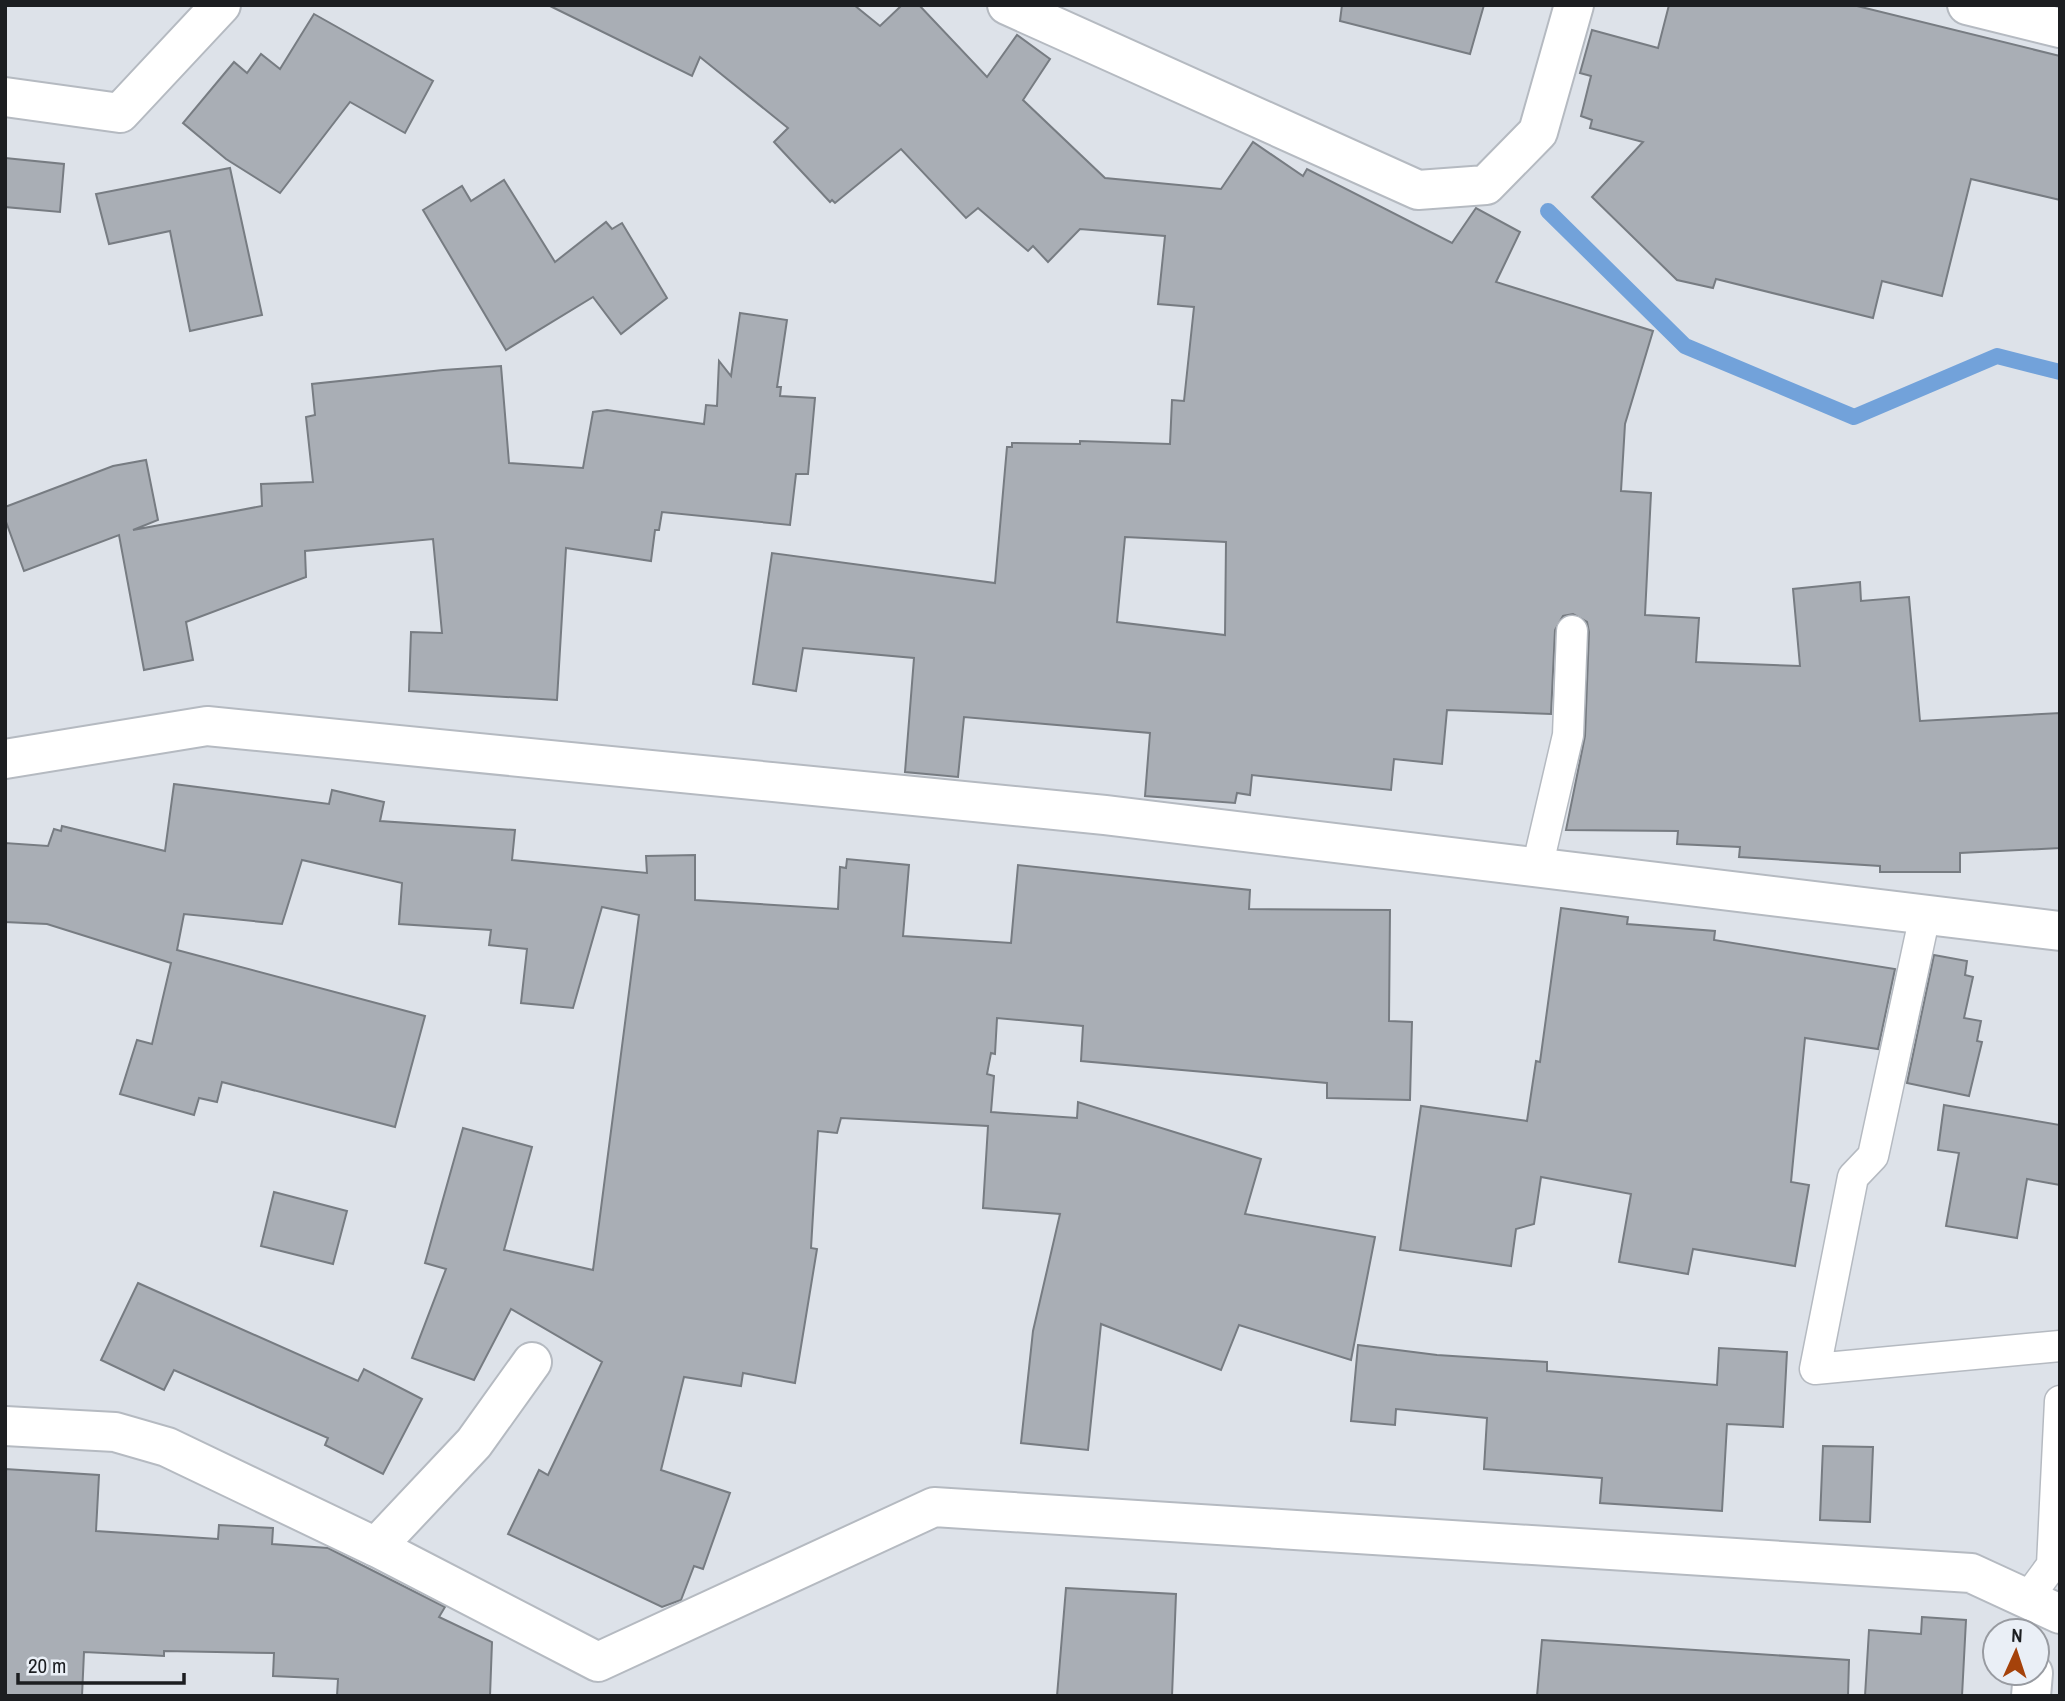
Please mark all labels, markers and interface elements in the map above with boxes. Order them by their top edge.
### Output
north arrow [1981,1617,2051,1687]
text: N [2011,1622,2023,1648]
scale bar [18,1642,184,1686]
text: 20 m [28,1651,66,1680]

